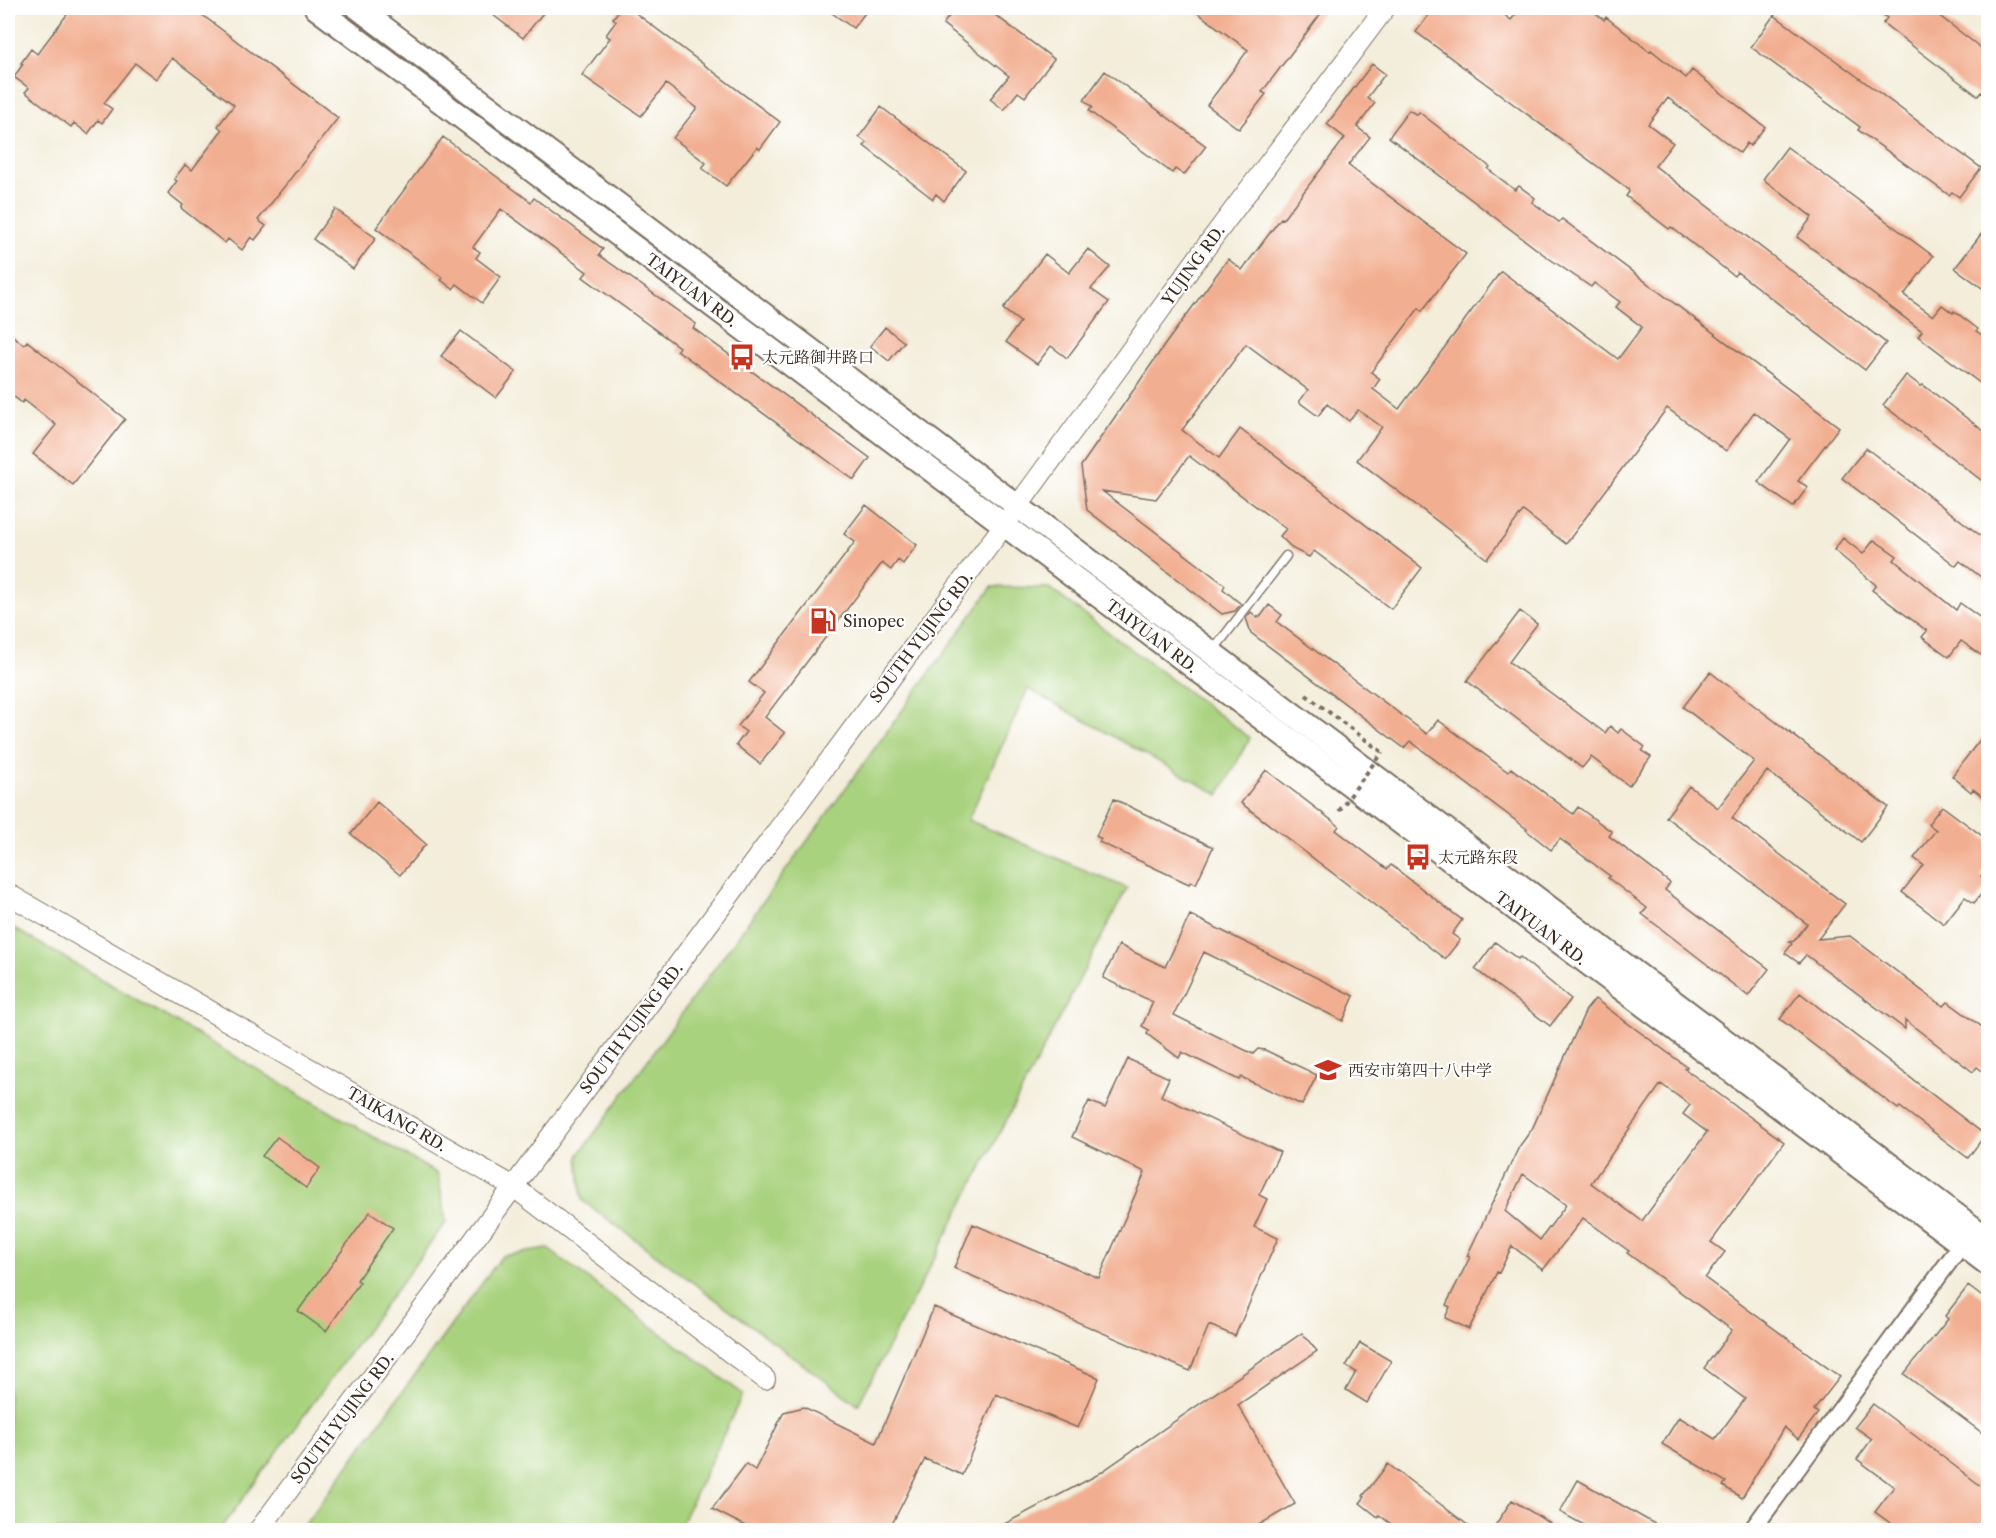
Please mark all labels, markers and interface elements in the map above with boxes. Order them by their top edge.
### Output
street label: YUJING RD. [1157,221,1229,310]
street label: TAIYUAN RD. [642,249,742,331]
bus stop icon: 太元路御井路口 [727,342,757,372]
place label: 太元路御井路口 [762,347,874,367]
street label: SOUTH YUJING RD. [865,568,977,706]
street label: TAIYUAN RD. [1102,595,1202,677]
fuel station icon: Sinopec [808,606,838,636]
place label: Sinopec [843,611,905,631]
bus stop icon: 太元路东段 [1403,842,1433,872]
place label: 太元路东段 [1438,847,1518,867]
street label: TAIYUAN RD. [1491,887,1591,969]
street label: SOUTH YUJING RD. [575,959,687,1097]
school or university icon: 西安市第四十八中学 [1313,1055,1343,1085]
place label: 西安市第四十八中学 [1348,1060,1492,1080]
street label: TAIKANG RD. [344,1082,450,1156]
street label: SOUTH YUJING RD. [286,1349,398,1487]

